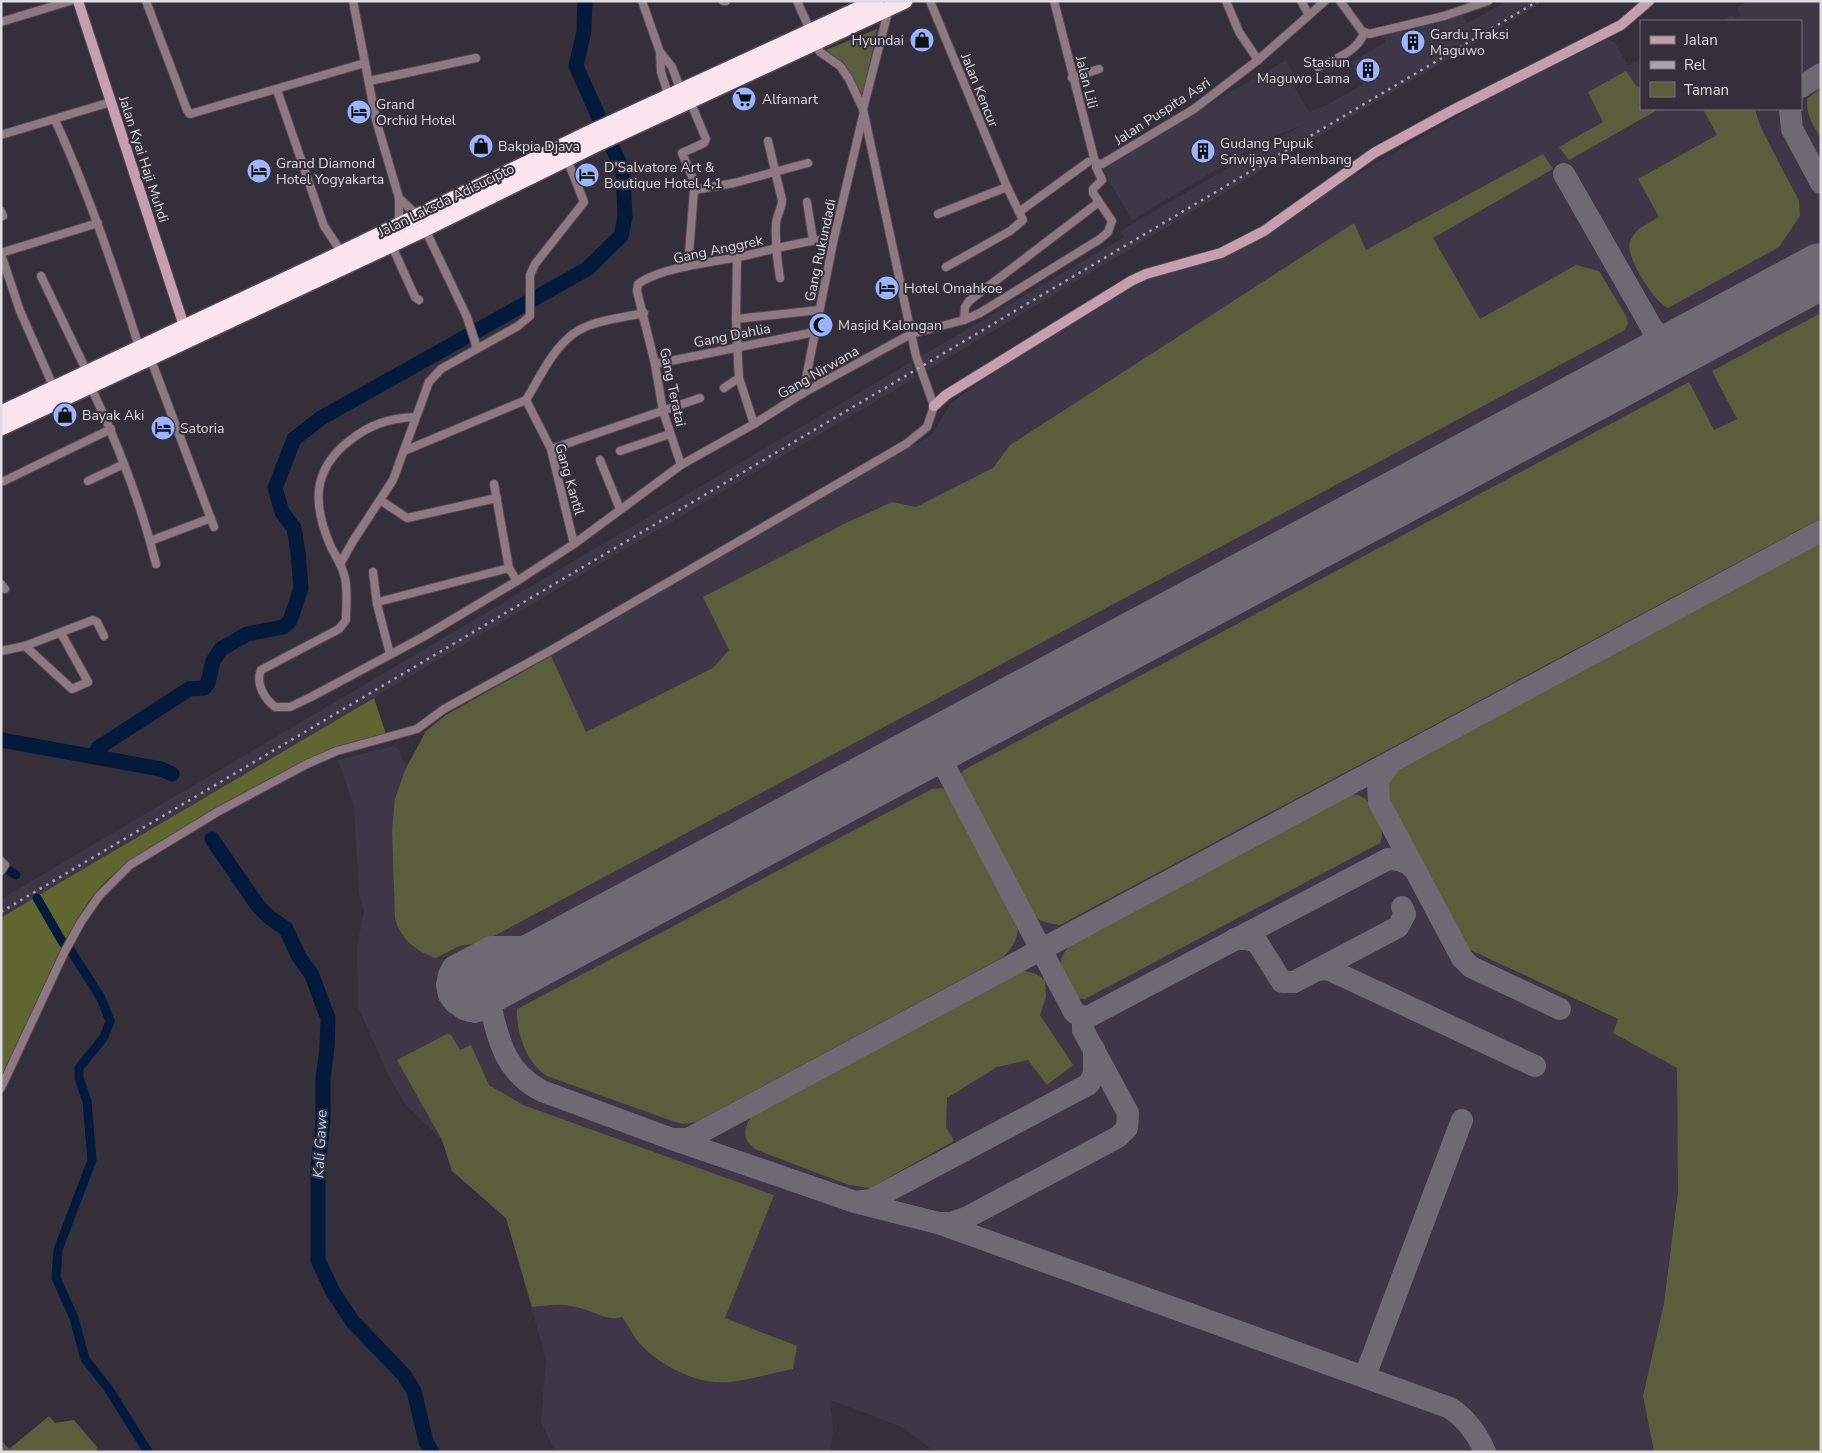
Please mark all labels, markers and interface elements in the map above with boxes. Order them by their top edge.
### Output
legend [1640,20,1802,110]
place label: Gardu Traksi Maguwo [1430,25,1509,60]
shop icon: Hyundai [909,27,935,53]
building icon: Gardu Traksi Maguwo [1400,29,1426,55]
text: Jalan [1683,30,1718,50]
place label: Hyundai [852,31,904,50]
street label: Jalan Kencur [956,49,1003,130]
street label: Jalan Lili [1071,53,1102,110]
place label: Stasiun Maguwo Lama [1257,53,1350,88]
text: Rel [1684,55,1707,75]
building icon: Stasiun Maguwo Lama [1355,57,1381,83]
street label: Jalan Puspita Asri [1110,73,1214,150]
text: Taman [1684,80,1729,100]
supermarket icon: Alfamart [731,86,757,112]
place label: Alfamart [762,90,818,109]
street label: Jalan Kyai Haji Muhdi [114,92,173,225]
place label: Grand Orchid Hotel [376,95,457,130]
hotel icon: Grand Orchid Hotel [346,99,372,125]
shop icon: Bakpia Djava [468,133,494,159]
place label: Gudang Pupuk Sriwijaya Palembang [1220,134,1352,169]
place label: Bakpia Djava [498,137,580,156]
building icon: Gudang Pupuk Sriwijaya Palembang [1190,138,1216,164]
place label: Grand Diamond Hotel Yogyakarta [276,154,384,189]
hotel icon: Grand Diamond Hotel Yogyakarta [246,158,272,184]
place label: D'Salvatore Art & Boutique Hotel 4,1 [604,158,723,193]
street label: Jalan Laksda Adisucipto [374,159,518,242]
hotel icon: D'Salvatore Art & Boutique Hotel 4,1 [574,162,600,188]
street label: Gang Rukundadi [800,197,841,303]
street label: Gang Anggrek [671,231,766,268]
hotel icon: Hotel Omahkoe [874,275,900,301]
place label: Hotel Omahkoe [904,279,1003,298]
mosque icon: Masjid Kalongan [808,312,834,338]
place label: Masjid Kalongan [838,316,942,335]
street label: Gang Dahlia [692,319,772,352]
street label: Gang Nirwana [774,342,862,403]
street label: Gang Teratai [655,346,690,428]
shop icon: Bayak Aki [52,402,78,428]
place label: Bayak Aki [82,406,144,425]
hotel icon: Satoria [150,415,176,441]
place label: Satoria [180,419,224,438]
street label: Gang Kantil [550,441,589,518]
water label: Kali Gawe [308,1109,332,1179]

